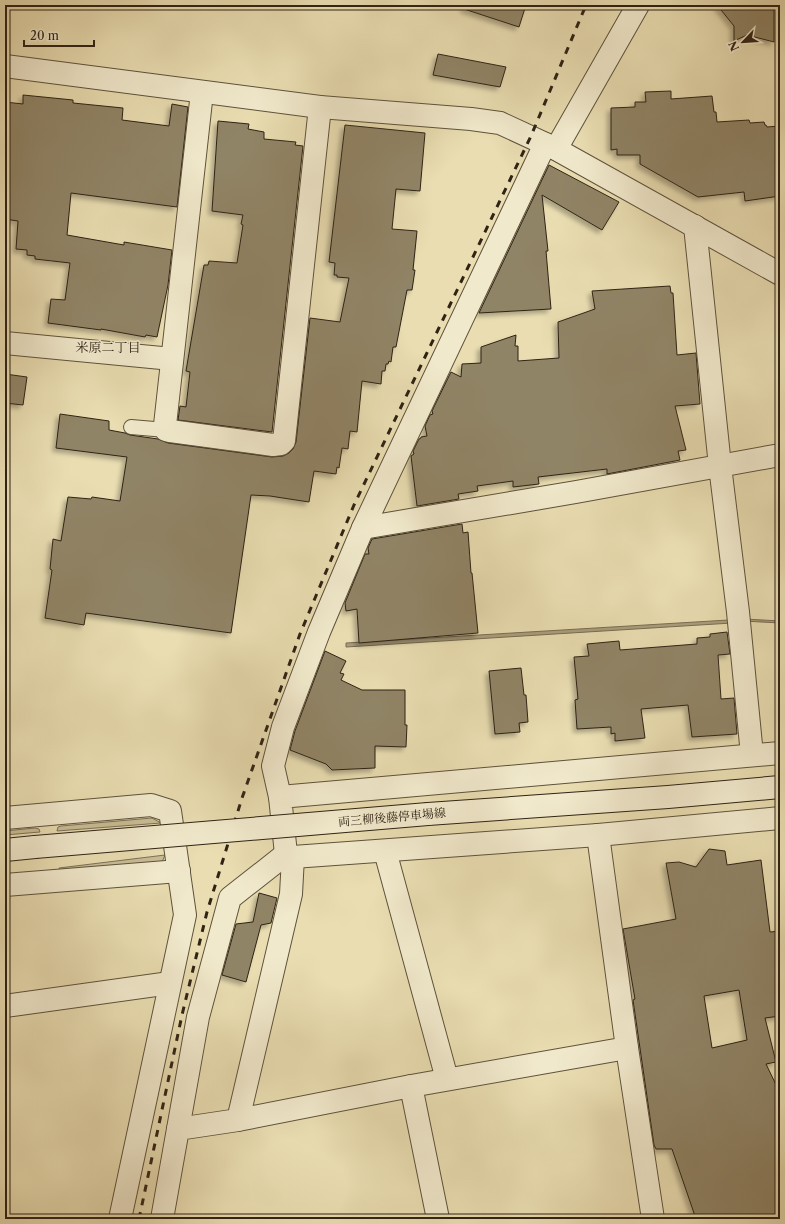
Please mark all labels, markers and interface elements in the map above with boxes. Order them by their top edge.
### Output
scale bar [24,22,94,48]
north arrow [723,22,763,62]
text: 20 m [30,28,59,43]
text: N [725,39,742,54]
district label: 米原二丁目 [75,339,141,355]
street label: 両三柳後藤停車場線 [338,805,446,829]

